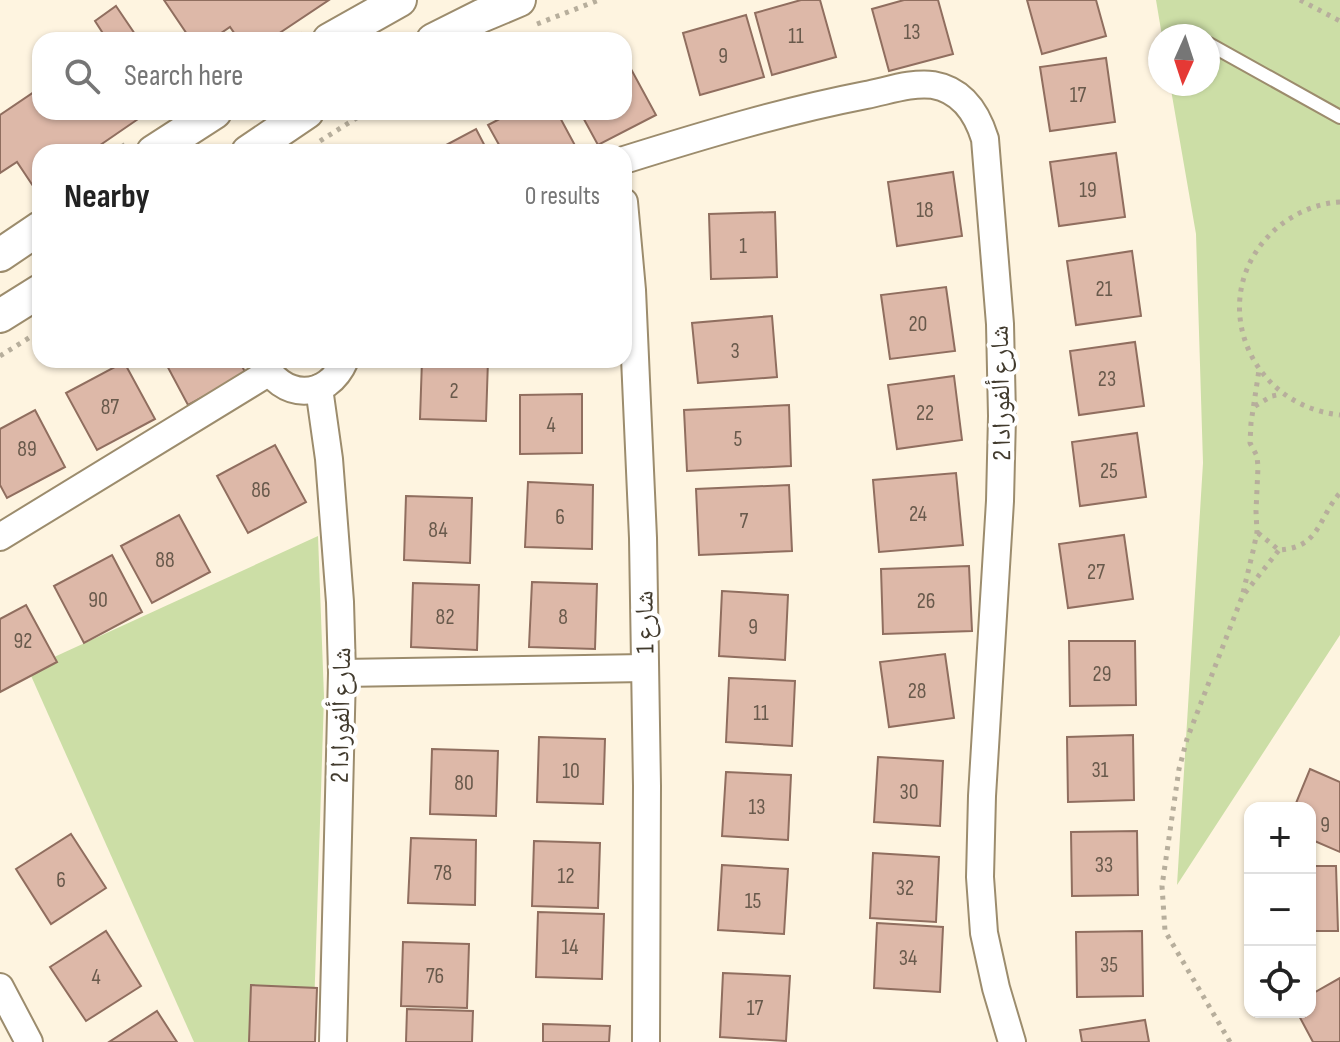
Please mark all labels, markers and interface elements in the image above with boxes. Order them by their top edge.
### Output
house number: 13 [904,19,920,46]
house number: 11 [788,23,804,50]
north arrow [1148,24,1220,96]
search box [32,32,632,120]
house number: 9 [718,43,728,70]
icon: search [60,54,104,98]
text: Search here [124,58,243,94]
house number: 17 [1070,82,1086,109]
text: Nearby [64,176,150,217]
house number: 19 [1079,177,1097,204]
text: 0 results [525,181,600,212]
house number: 18 [916,197,934,224]
house number: 1 [739,233,747,260]
house number: 21 [1096,276,1113,303]
house number: 20 [909,311,927,338]
street label: شارع ألفورادا 2 [983,325,1018,461]
house number: 3 [730,338,740,365]
house number: 23 [1098,366,1116,393]
house number: 2 [449,378,459,405]
house number: 87 [101,394,119,421]
house number: 22 [916,400,934,427]
house number: 4 [546,412,556,439]
house number: 5 [734,426,743,453]
house number: 89 [17,436,37,463]
house number: 25 [1100,458,1118,485]
house number: 86 [251,477,271,504]
house number: 24 [909,501,927,528]
house number: 6 [555,504,565,531]
house number: 7 [740,508,749,535]
house number: 84 [428,517,448,544]
house number: 88 [155,547,175,574]
house number: 27 [1087,559,1105,586]
house number: 90 [88,587,108,614]
house number: 26 [917,588,935,615]
street label: شارع 1 [629,590,662,654]
house number: 82 [435,604,455,631]
house number: 8 [558,604,568,631]
house number: 9 [748,614,758,641]
house number: 92 [14,628,32,655]
street label: شارع ألفورادا 2 [323,647,358,783]
house number: 29 [1093,661,1111,688]
house number: 28 [908,678,926,705]
house number: 11 [753,700,769,727]
house number: 31 [1092,757,1109,784]
house number: 10 [562,758,580,785]
house number: 80 [454,770,474,797]
house number: 30 [899,779,919,806]
house number: 13 [749,794,765,821]
map controls [1244,802,1316,1018]
button: + [1244,802,1316,874]
house number: 9 [1320,812,1330,839]
house number: 33 [1095,852,1113,879]
house number: 78 [434,860,452,887]
house number: 12 [557,863,575,890]
house number: 6 [56,867,66,894]
button: − [1244,874,1316,946]
house number: 32 [896,875,914,902]
house number: 15 [745,888,761,915]
house number: 14 [562,934,578,961]
house number: 34 [899,945,917,972]
button: locate [1244,946,1316,1018]
house number: 35 [1100,952,1118,979]
house number: 76 [426,963,444,990]
house number: 4 [91,964,101,991]
house number: 17 [747,995,763,1022]

